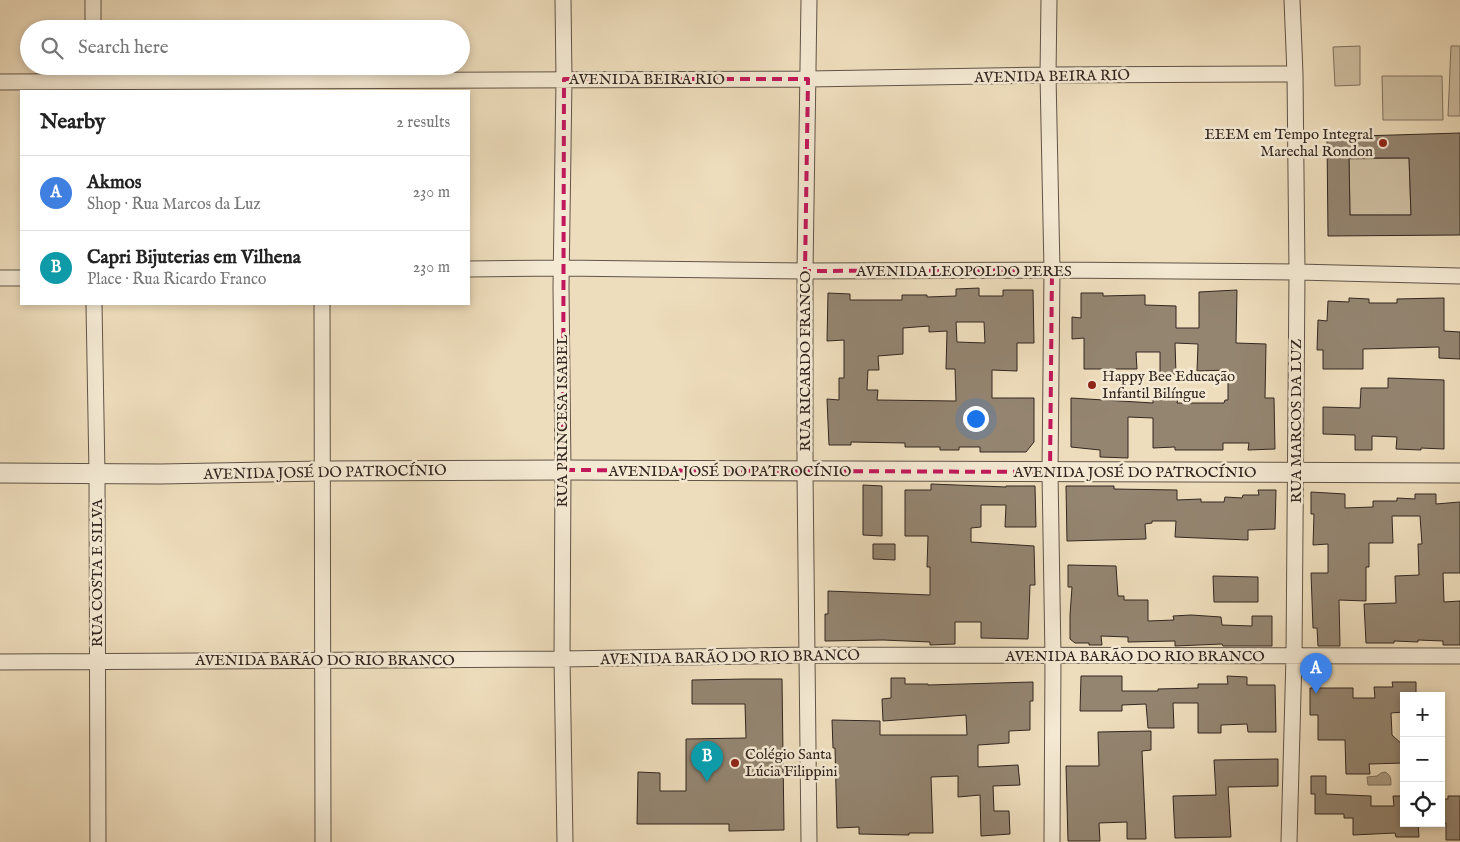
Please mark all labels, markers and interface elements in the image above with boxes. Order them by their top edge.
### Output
search box [20,20,470,75]
icon: search [38,34,66,62]
text: Search here [78,36,169,60]
street label: AVENIDA BEIRA RIO [973,66,1130,87]
street label: AVENIDA BEIRA RIO [568,70,725,89]
text: Nearby [40,109,105,136]
text: 2 results [396,113,450,133]
place label: EEEM em Tempo Integral Marechal Rondon [1204,125,1374,161]
marker: EEEM em Tempo Integral Marechal Rondon [1377,137,1389,149]
text: Akmos [87,171,142,195]
text: A [51,183,61,203]
text: 230 m [413,183,450,203]
text: Shop · Rua Marcos da Luz [87,195,261,215]
text: Capri Bijuterias em Vilhena [87,246,301,270]
text: B [51,258,61,278]
text: 230 m [413,258,450,278]
street label: AVENIDA LEOPOLDO PERES [855,262,1072,281]
text: Place · Rua Ricardo Franco [87,270,266,290]
street label: RUA RICARDO FRANCO [796,271,815,451]
street label: RUA PRINCESA ISABEL [553,334,572,508]
street label: RUA MARCOS DA LUZ [1287,338,1306,503]
place label: Happy Bee Educação Infantil Bilíngue [1102,367,1235,403]
marker: Happy Bee Educação Infantil Bilíngue [1086,379,1098,391]
your location [963,406,989,432]
street label: AVENIDA JOSÉ DO PATROCÍNIO [202,461,447,484]
street label: AVENIDA JOSÉ DO PATROCÍNIO [607,462,852,481]
street label: AVENIDA JOSÉ DO PATROCÍNIO [1012,463,1257,482]
street label: RUA COSTA E SILVA [88,498,107,647]
street label: AVENIDA BARÃO DO RIO BRANCO [599,646,860,669]
street label: AVENIDA BARÃO DO RIO BRANCO [1004,647,1265,666]
street label: AVENIDA BARÃO DO RIO BRANCO [194,651,455,670]
pin: A [1300,653,1332,694]
map controls [1400,692,1445,827]
button: + [1400,692,1445,737]
button: − [1400,737,1445,782]
pin: B [691,741,723,782]
place label: Colégio Santa Lúcia Filippini [745,745,837,781]
marker: Colégio Santa Lúcia Filippini [729,757,741,769]
button: locate [1400,782,1445,827]

